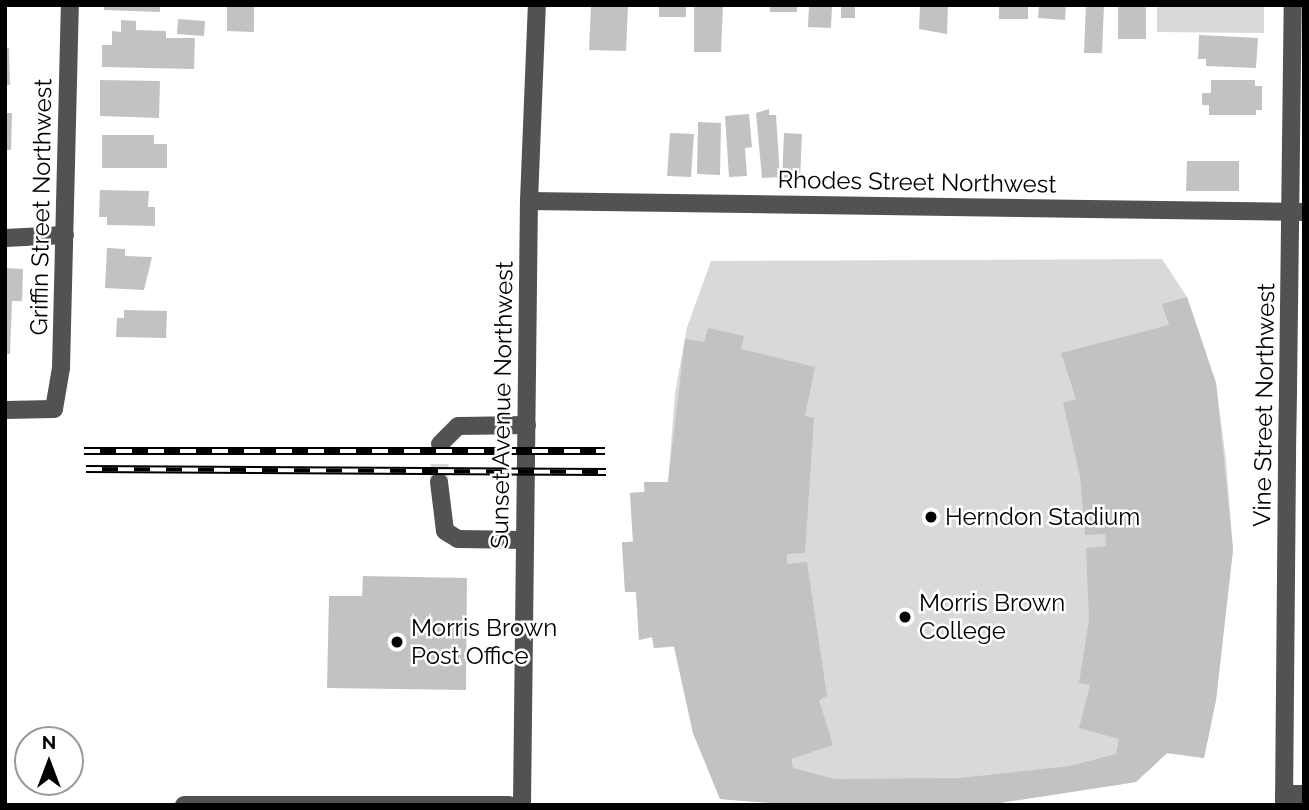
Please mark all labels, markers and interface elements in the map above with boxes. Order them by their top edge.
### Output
street label: Griffin Street Northwest [24,78,58,336]
street label: Rhodes Street Northwest [777,165,1057,199]
street label: Sunset Avenue Northwest [485,261,519,549]
street label: Vine Street Northwest [1247,283,1281,527]
place label: Herndon Stadium [945,503,1140,531]
marker: Herndon Stadium [923,509,939,525]
place label: Morris Brown College [919,589,1065,645]
marker: Morris Brown College [897,609,913,625]
place label: Morris Brown Post Office [411,614,557,670]
marker: Morris Brown Post Office [389,634,405,650]
north arrow [14,726,84,796]
text: N [42,731,56,753]

